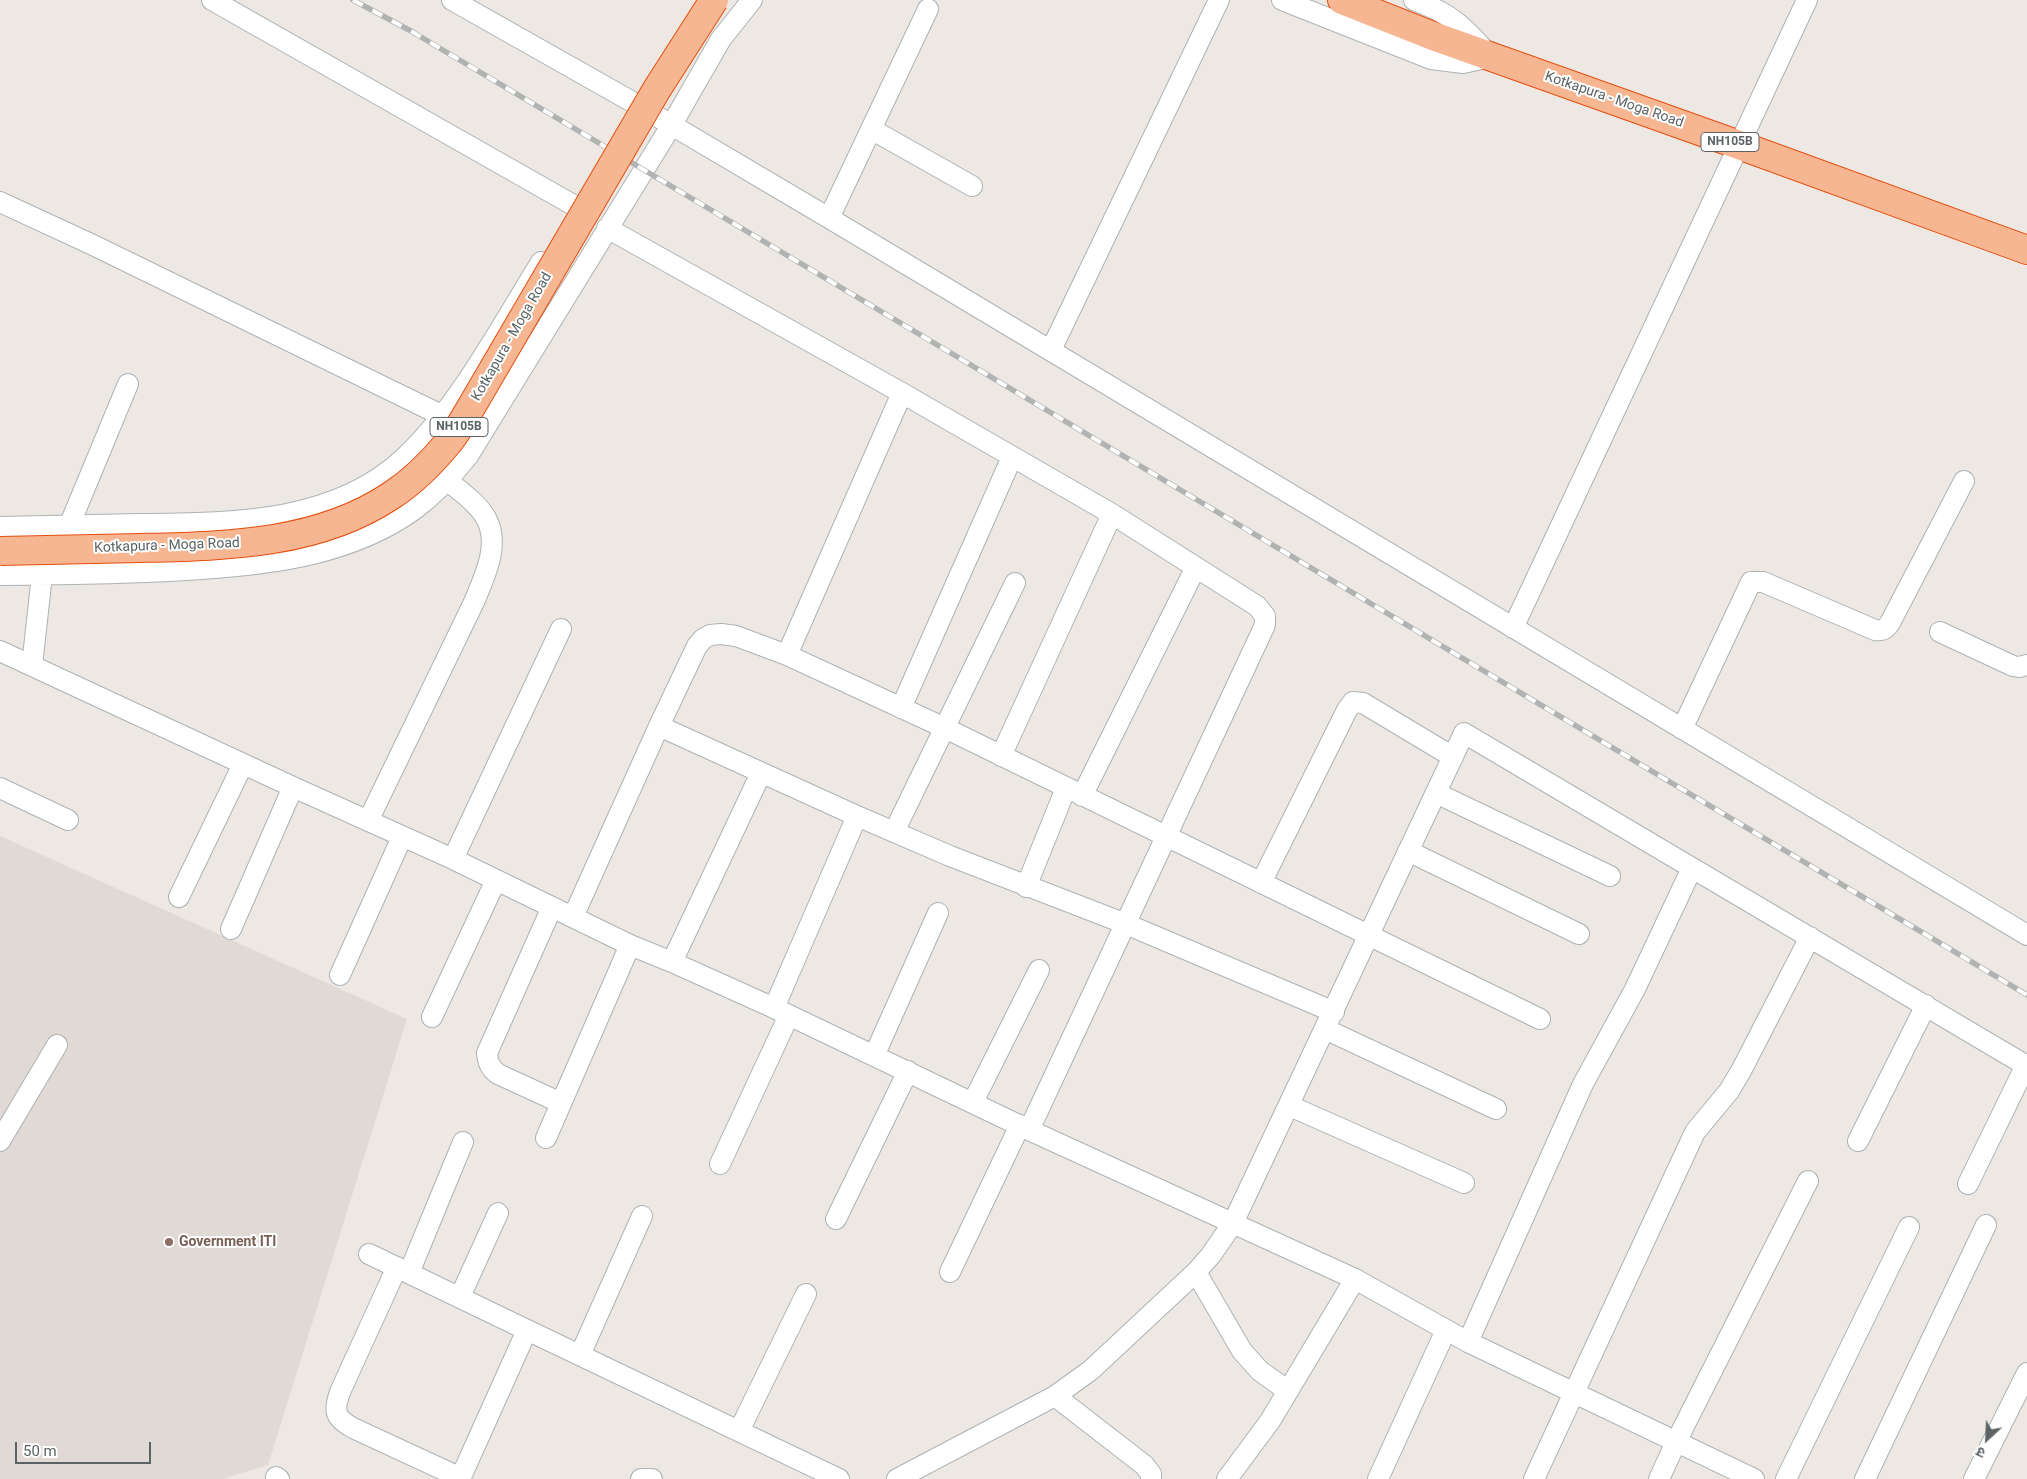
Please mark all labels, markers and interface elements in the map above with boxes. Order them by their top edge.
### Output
street label: Kotkapura - Moga Road [1542,68,1686,132]
road number: NH105B [1701,132,1759,152]
street label: Kotkapura - Moga Road [468,270,556,404]
road number: NH105B [430,418,488,437]
street label: Kotkapura - Moga Road [94,535,240,557]
place label: Government ITI [179,1234,276,1250]
marker: Government ITI [163,1236,175,1248]
north arrow [1962,1414,2012,1464]
scale bar [18,1432,154,1464]
text: 50 m [23,1442,57,1460]
text: उ [1974,1444,1988,1462]

